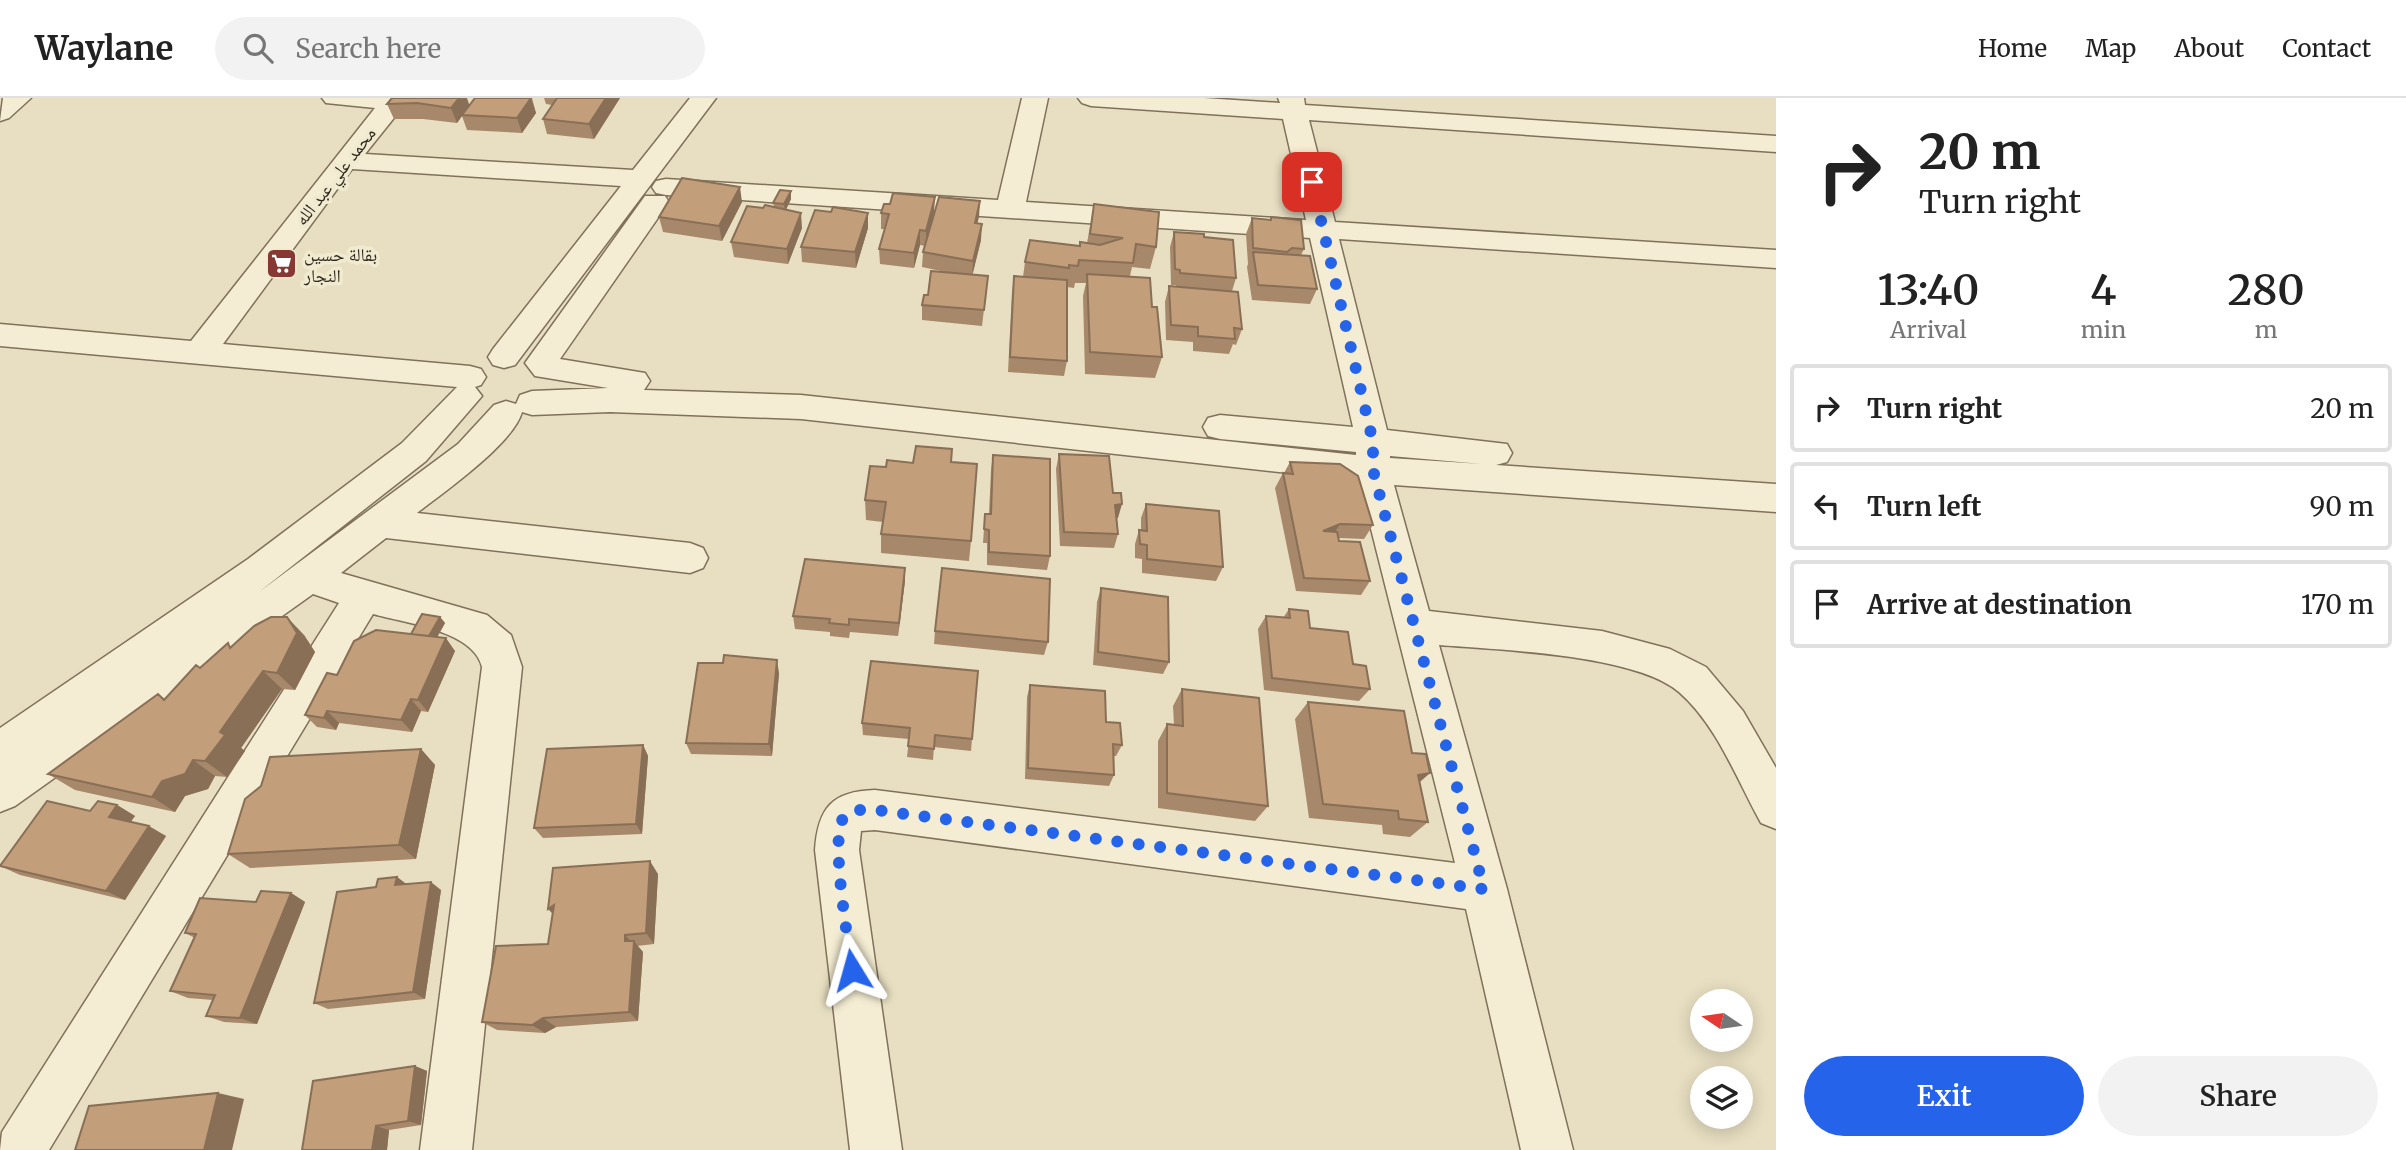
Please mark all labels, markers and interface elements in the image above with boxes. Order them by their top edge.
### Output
search box [215,17,705,80]
text: Waylane [35,28,173,69]
icon: search [239,29,277,67]
text: Search here [295,32,441,65]
text: Home [1978,33,2047,64]
text: Map [2085,33,2136,64]
text: About [2174,33,2244,64]
text: Contact [2282,33,2371,64]
text: 20 m [1919,121,2040,182]
street label: محمد علي عبد الله [290,122,383,232]
icon: right [1804,126,1895,217]
pin [1282,152,1342,212]
icon: arrive [1293,163,1331,201]
text: Turn right [1919,182,2081,222]
place label: بقالة حسين النجار [303,243,377,287]
supermarket icon: بقالة حسين النجار [264,247,298,281]
text: 13:40 [1877,264,1979,316]
text: 4 [2090,264,2117,316]
text: 280 [2228,264,2305,316]
text: Arrival [1890,315,1967,344]
text: min [2081,315,2126,344]
text: m [2255,315,2278,344]
icon: right [1808,389,1846,427]
text: Turn right [1867,392,2002,425]
text: 20 m [2310,392,2374,425]
icon: left [1808,487,1846,525]
text: Turn left [1867,490,1981,523]
text: 90 m [2310,490,2374,523]
icon: arrive [1808,585,1846,623]
text: Arrive at destination [1867,588,2132,621]
text: 170 m [2301,588,2374,621]
position arrow [815,933,889,1007]
north arrow [1690,989,1754,1052]
map controls [1690,989,1753,1129]
button: Exit [1804,1056,2084,1136]
button: Share [2098,1056,2378,1136]
button: layers [1690,1066,1753,1129]

